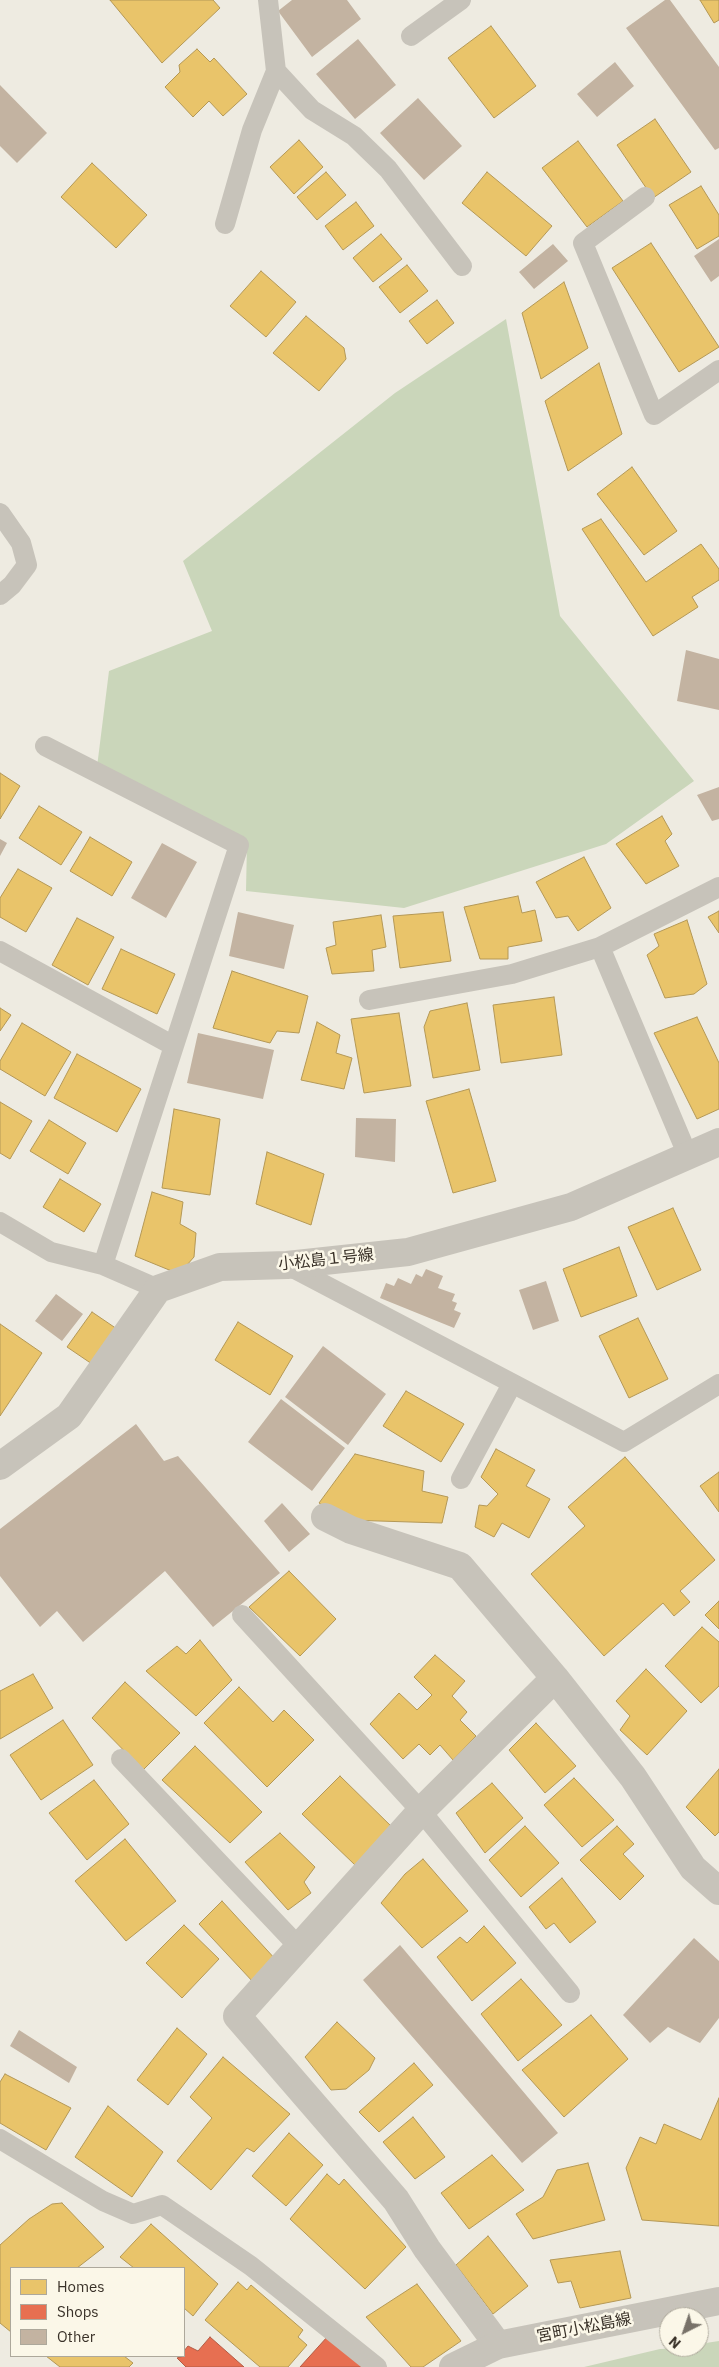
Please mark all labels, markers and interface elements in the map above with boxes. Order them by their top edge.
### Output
street label: 小松島１号線 [277,1245,375,1275]
legend [10,2267,185,2357]
text: Homes [57,2277,105,2296]
text: Shops [57,2302,99,2321]
north arrow [659,2307,709,2357]
street label: 宮町小松島線 [535,2309,633,2347]
text: Other [57,2327,95,2346]
text: N [665,2332,685,2353]

